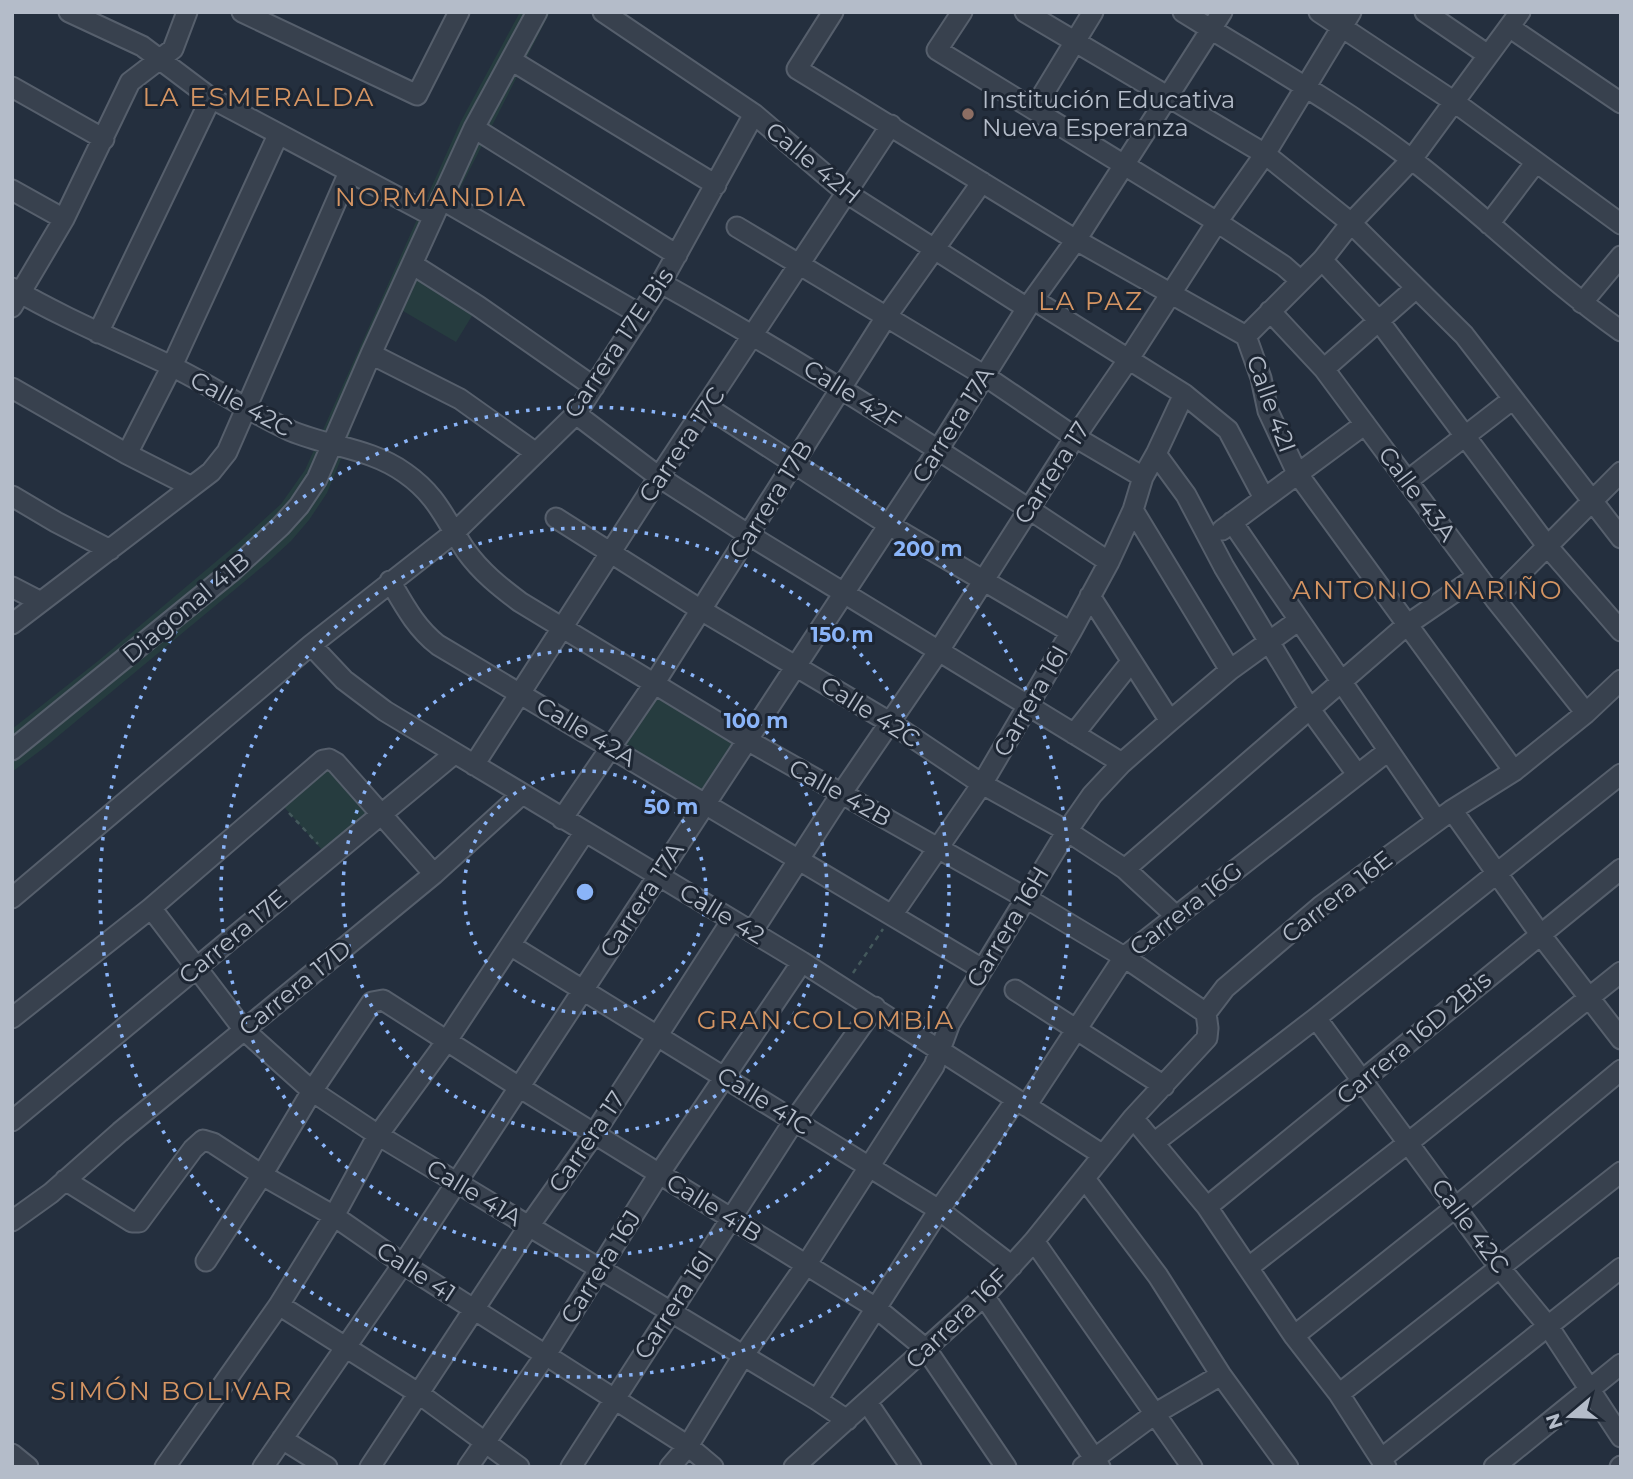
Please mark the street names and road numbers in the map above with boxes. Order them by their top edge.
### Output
street label: Calle 42H [760,116,867,210]
street label: Carrera 17E Bis [558,262,679,423]
street label: Calle 42I [1241,351,1302,456]
street label: Calle 42F [798,353,906,436]
street label: Carrera 17A [905,361,1000,488]
street label: Calle 42C [185,365,297,442]
street label: Carrera 17C [632,382,731,508]
street label: Carrera 17 [1008,416,1095,529]
street label: Carrera 17B [723,435,818,564]
street label: Calle 43A [1372,441,1463,547]
street label: Diagonal 41B [116,546,255,669]
street label: Carrera 16I [987,640,1074,762]
street label: Calle 42C [815,670,925,753]
street label: Calle 42A [531,690,642,773]
street label: Calle 42B [784,753,896,832]
street label: Carrera 17A [594,836,690,963]
street label: Carrera 16E [1275,844,1398,949]
street label: Carrera 16G [1124,856,1248,962]
street label: Carrera 16H [960,861,1055,993]
street label: Calle 42 [674,877,770,950]
street label: Carrera 17E [173,883,293,990]
street label: Carrera 17D [233,934,357,1042]
street label: Carrera 16D 2Bis [1331,965,1497,1111]
street label: Calle 41C [712,1060,817,1141]
street label: Carrera 17 [542,1085,631,1198]
street label: Calle 41A [421,1153,528,1233]
street label: Calle 41B [661,1167,767,1248]
street label: Calle 42C [1425,1173,1515,1279]
street label: Carrera 16J [554,1204,647,1329]
street label: Calle 41 [371,1235,461,1308]
street label: Carrera 16I [628,1245,719,1365]
street label: Carrera 16F [899,1262,1014,1375]

